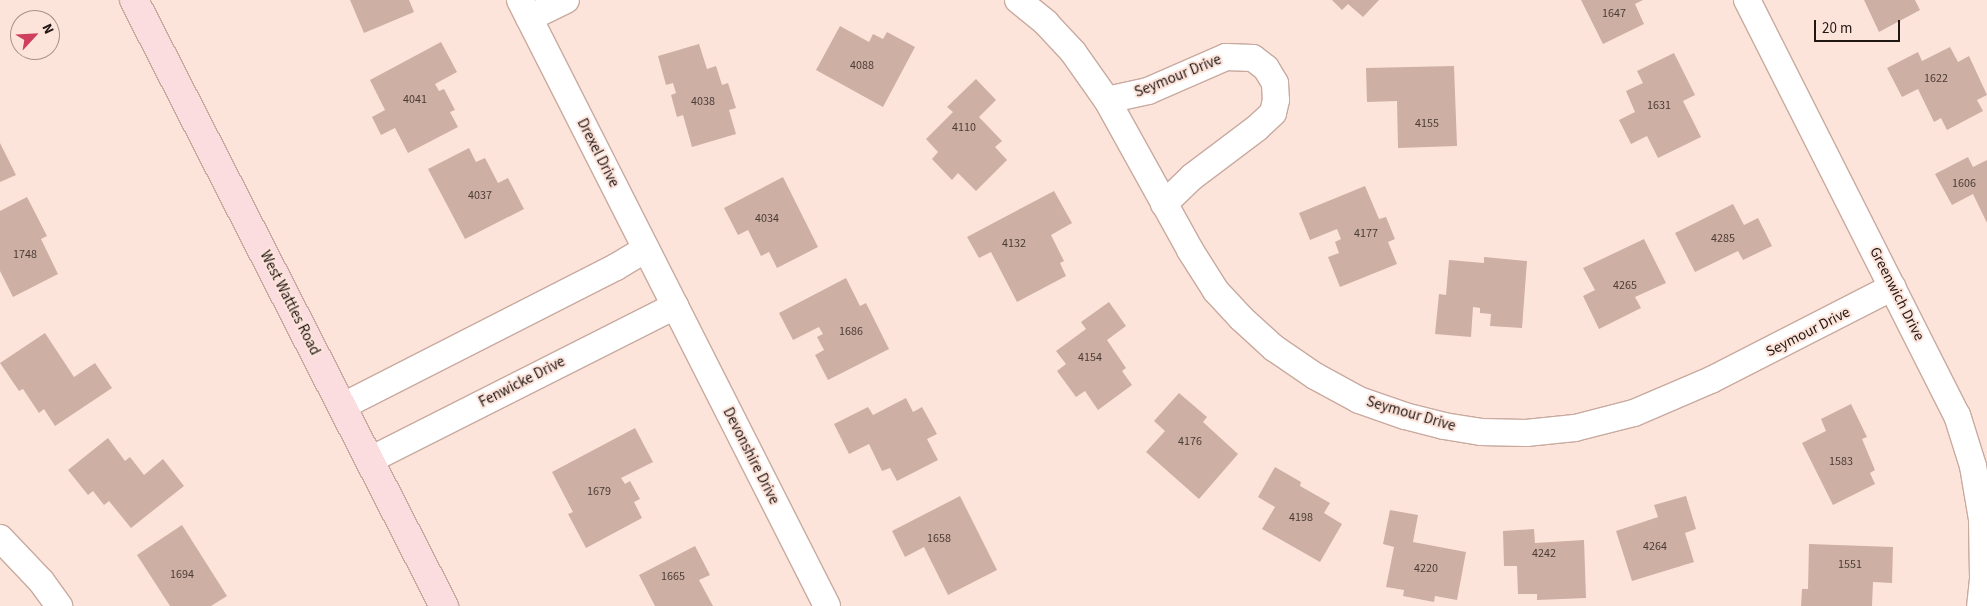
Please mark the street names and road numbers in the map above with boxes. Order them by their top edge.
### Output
street label: Seymour Drive [1132,50,1224,102]
street label: Drexel Drive [573,116,623,190]
street label: Greenwich Drive [1866,244,1928,344]
street label: West Wattles Road [256,248,324,358]
street label: Seymour Drive [1763,303,1853,361]
street label: Fenwicke Drive [476,353,568,411]
street label: Seymour Drive [1364,393,1458,435]
street label: Devonshire Drive [719,405,783,507]

